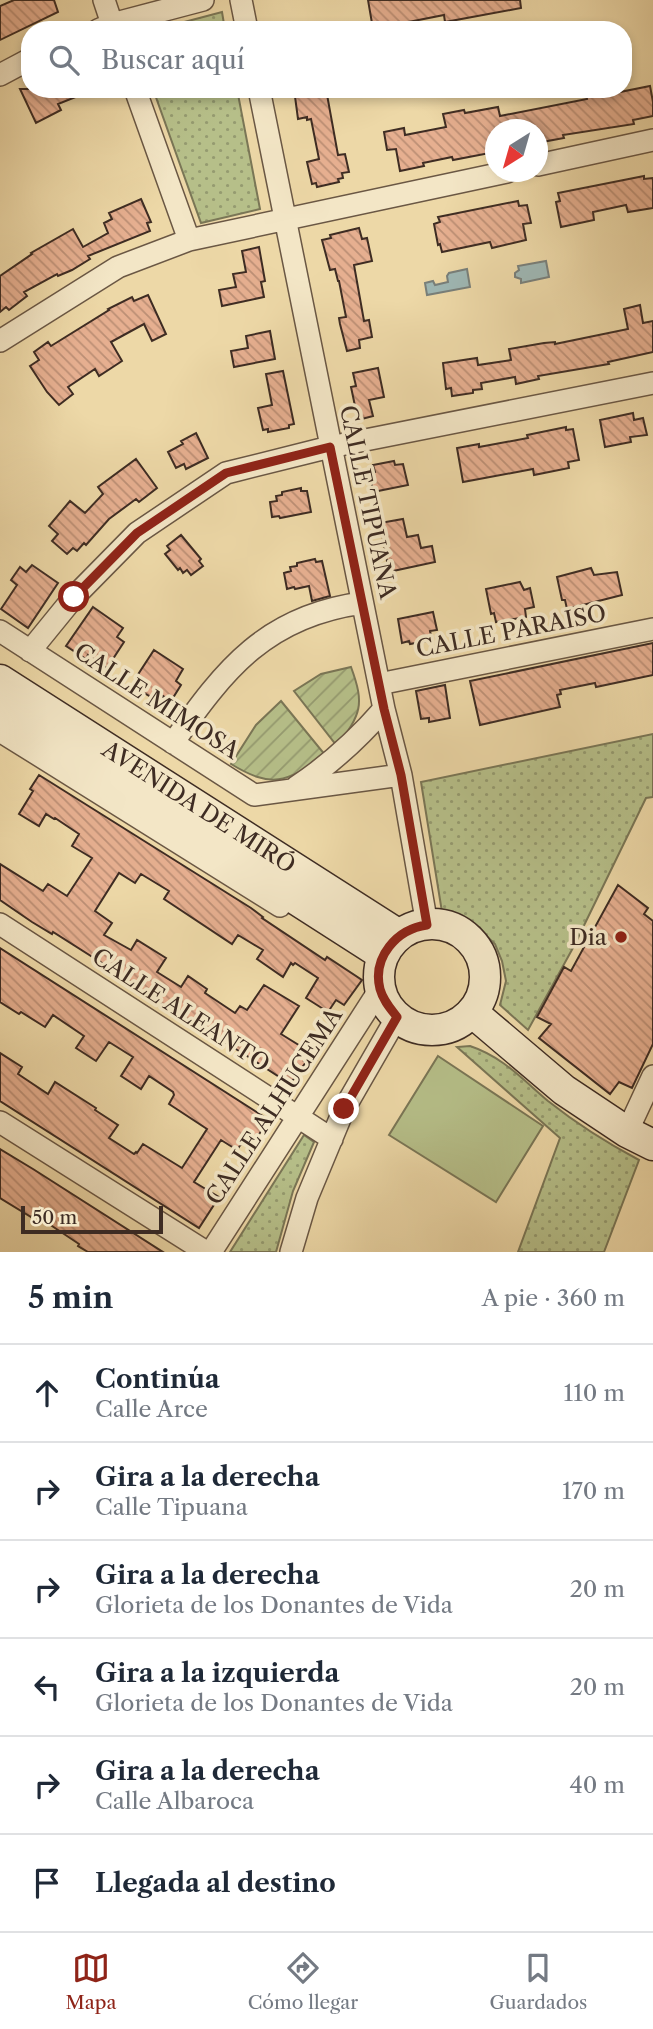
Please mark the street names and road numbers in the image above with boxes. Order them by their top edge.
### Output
street label: CALLE TIPUANA [334,403,402,602]
street label: CALLE PARAISO [413,599,609,663]
street label: CALLE MIMOSA [69,637,246,765]
street label: AVENIDA DE MIRÓ [96,735,301,879]
street label: CALLE ALEANTO [87,942,275,1078]
street label: CALLE ALHUCEMA [200,1001,349,1210]

